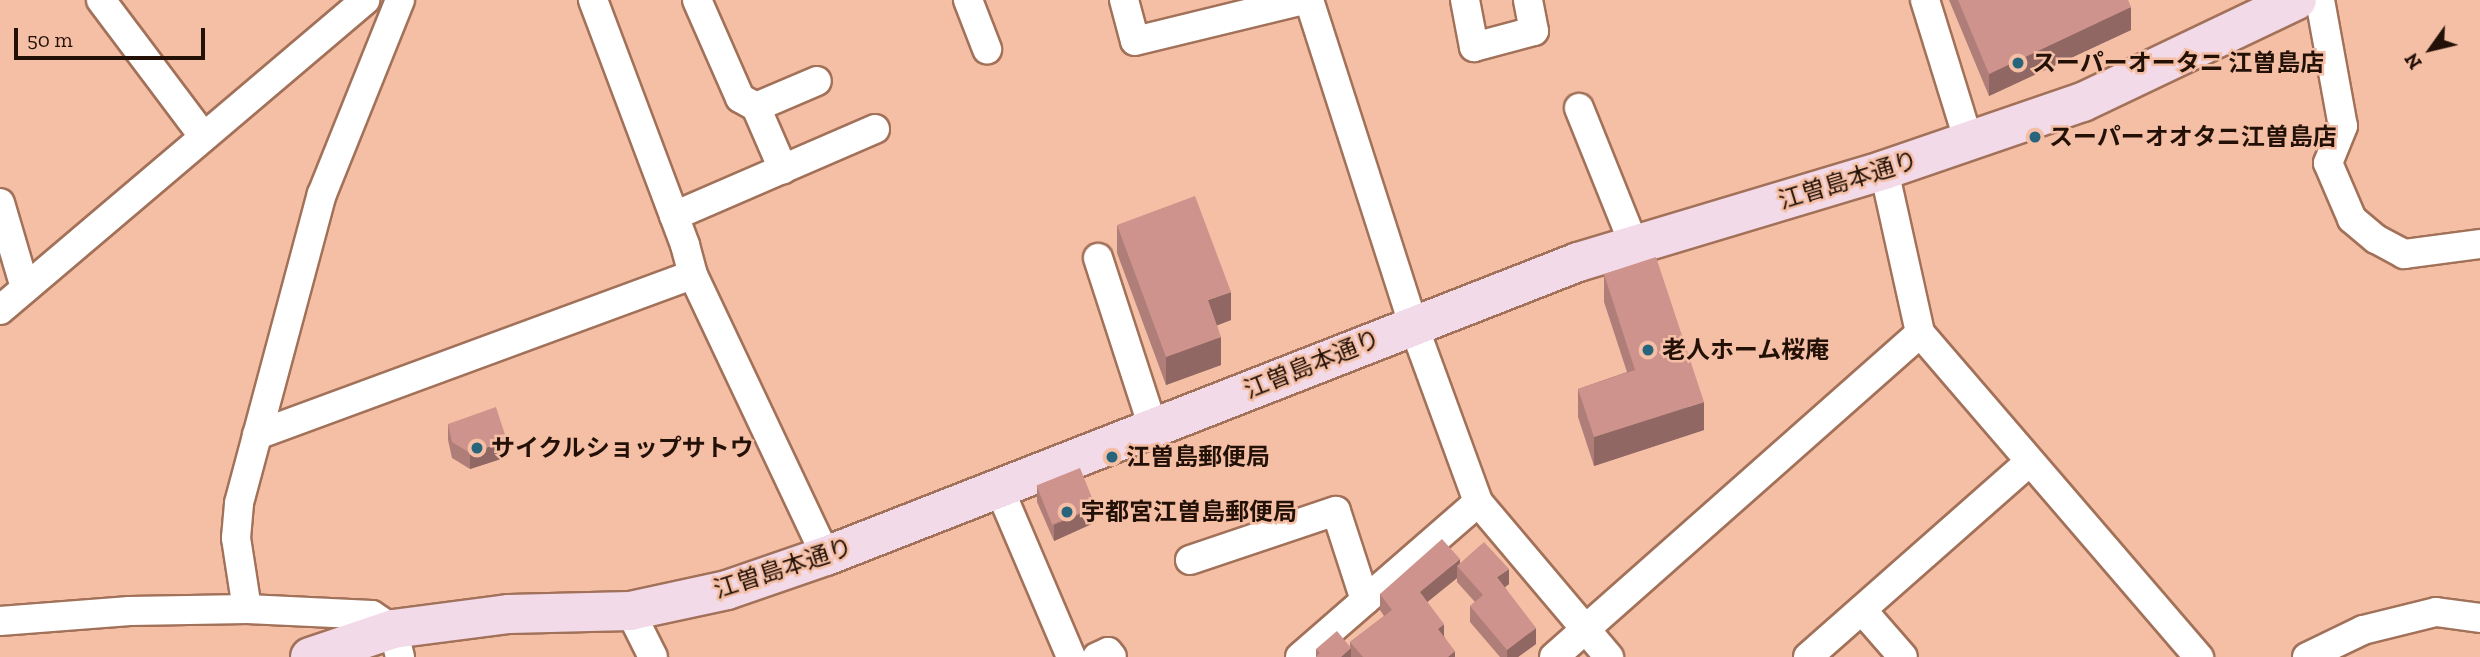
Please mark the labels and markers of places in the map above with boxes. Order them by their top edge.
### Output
place label: スーパーオータニ 江曽島店 [2032,49,2324,77]
marker: スーパーオータニ 江曽島店 [2010,55,2026,71]
place label: スーパーオオタニ江曽島店 [2049,123,2337,151]
marker: スーパーオオタニ江曽島店 [2027,129,2043,145]
place label: 老人ホーム桜庵 [1662,336,1830,364]
marker: 老人ホーム桜庵 [1640,342,1656,358]
place label: サイクルショップサトウ [491,434,755,462]
marker: サイクルショップサトウ [469,440,485,456]
place label: 江曽島郵便局 [1126,443,1270,471]
marker: 江曽島郵便局 [1104,449,1120,465]
place label: 宇都宮江曽島郵便局 [1081,498,1297,526]
marker: 宇都宮江曽島郵便局 [1059,504,1075,520]

